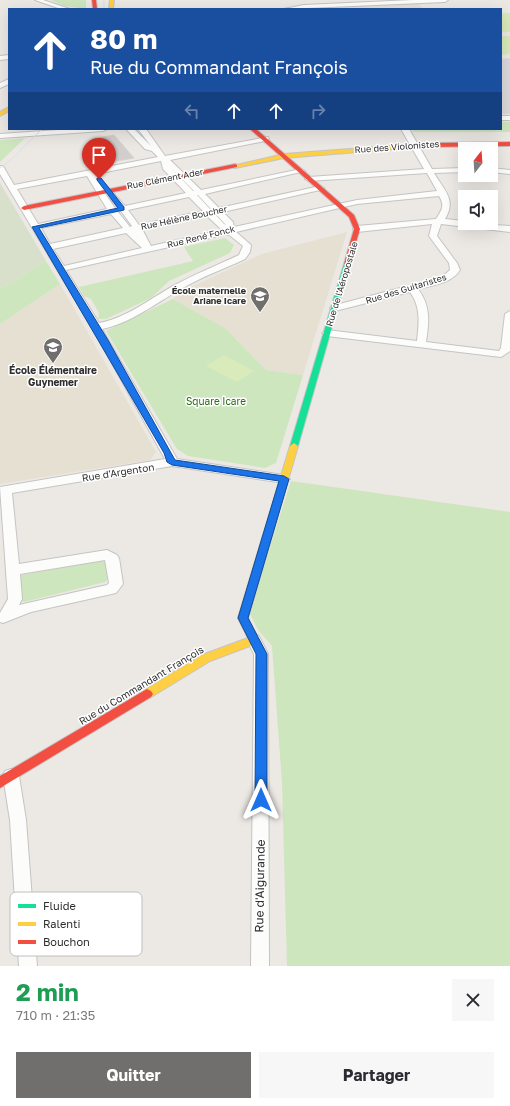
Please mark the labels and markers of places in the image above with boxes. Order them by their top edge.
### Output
pin [82,138,116,179]
place label: École maternelle Ariane Icare [172,285,247,306]
school or university icon: École maternelle Ariane Icare [249,285,271,313]
school or university icon: École Élémentaire Guynemer [42,336,64,364]
place label: École Élémentaire Guynemer [9,364,97,388]

